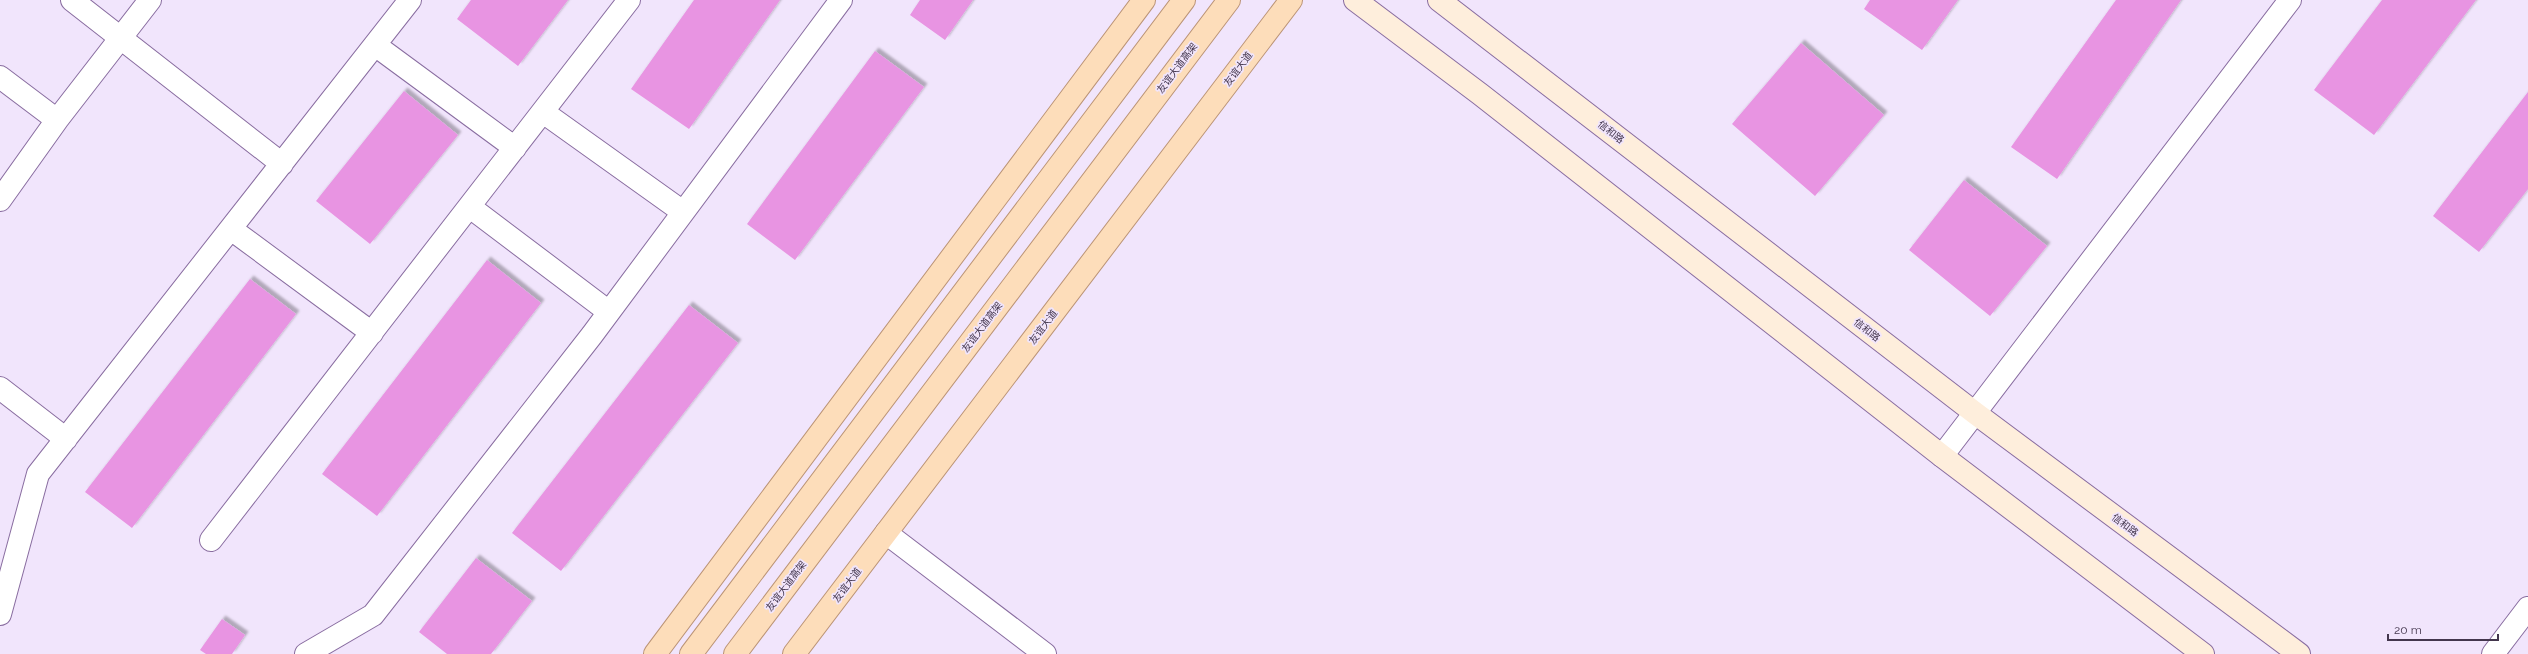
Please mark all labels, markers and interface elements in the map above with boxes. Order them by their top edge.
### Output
street label: 友谊大道高架 [1155,41,1199,95]
street label: 友谊大道 [1222,50,1254,88]
street label: 信和路 [1596,118,1626,146]
street label: 友谊大道高架 [960,300,1004,354]
street label: 友谊大道 [1027,308,1059,346]
street label: 信和路 [1852,316,1882,344]
street label: 信和路 [2110,512,2140,538]
street label: 友谊大道高架 [764,559,808,613]
street label: 友谊大道 [831,566,863,604]
scale bar [2388,616,2498,642]
text: 20 m [2394,623,2422,637]

